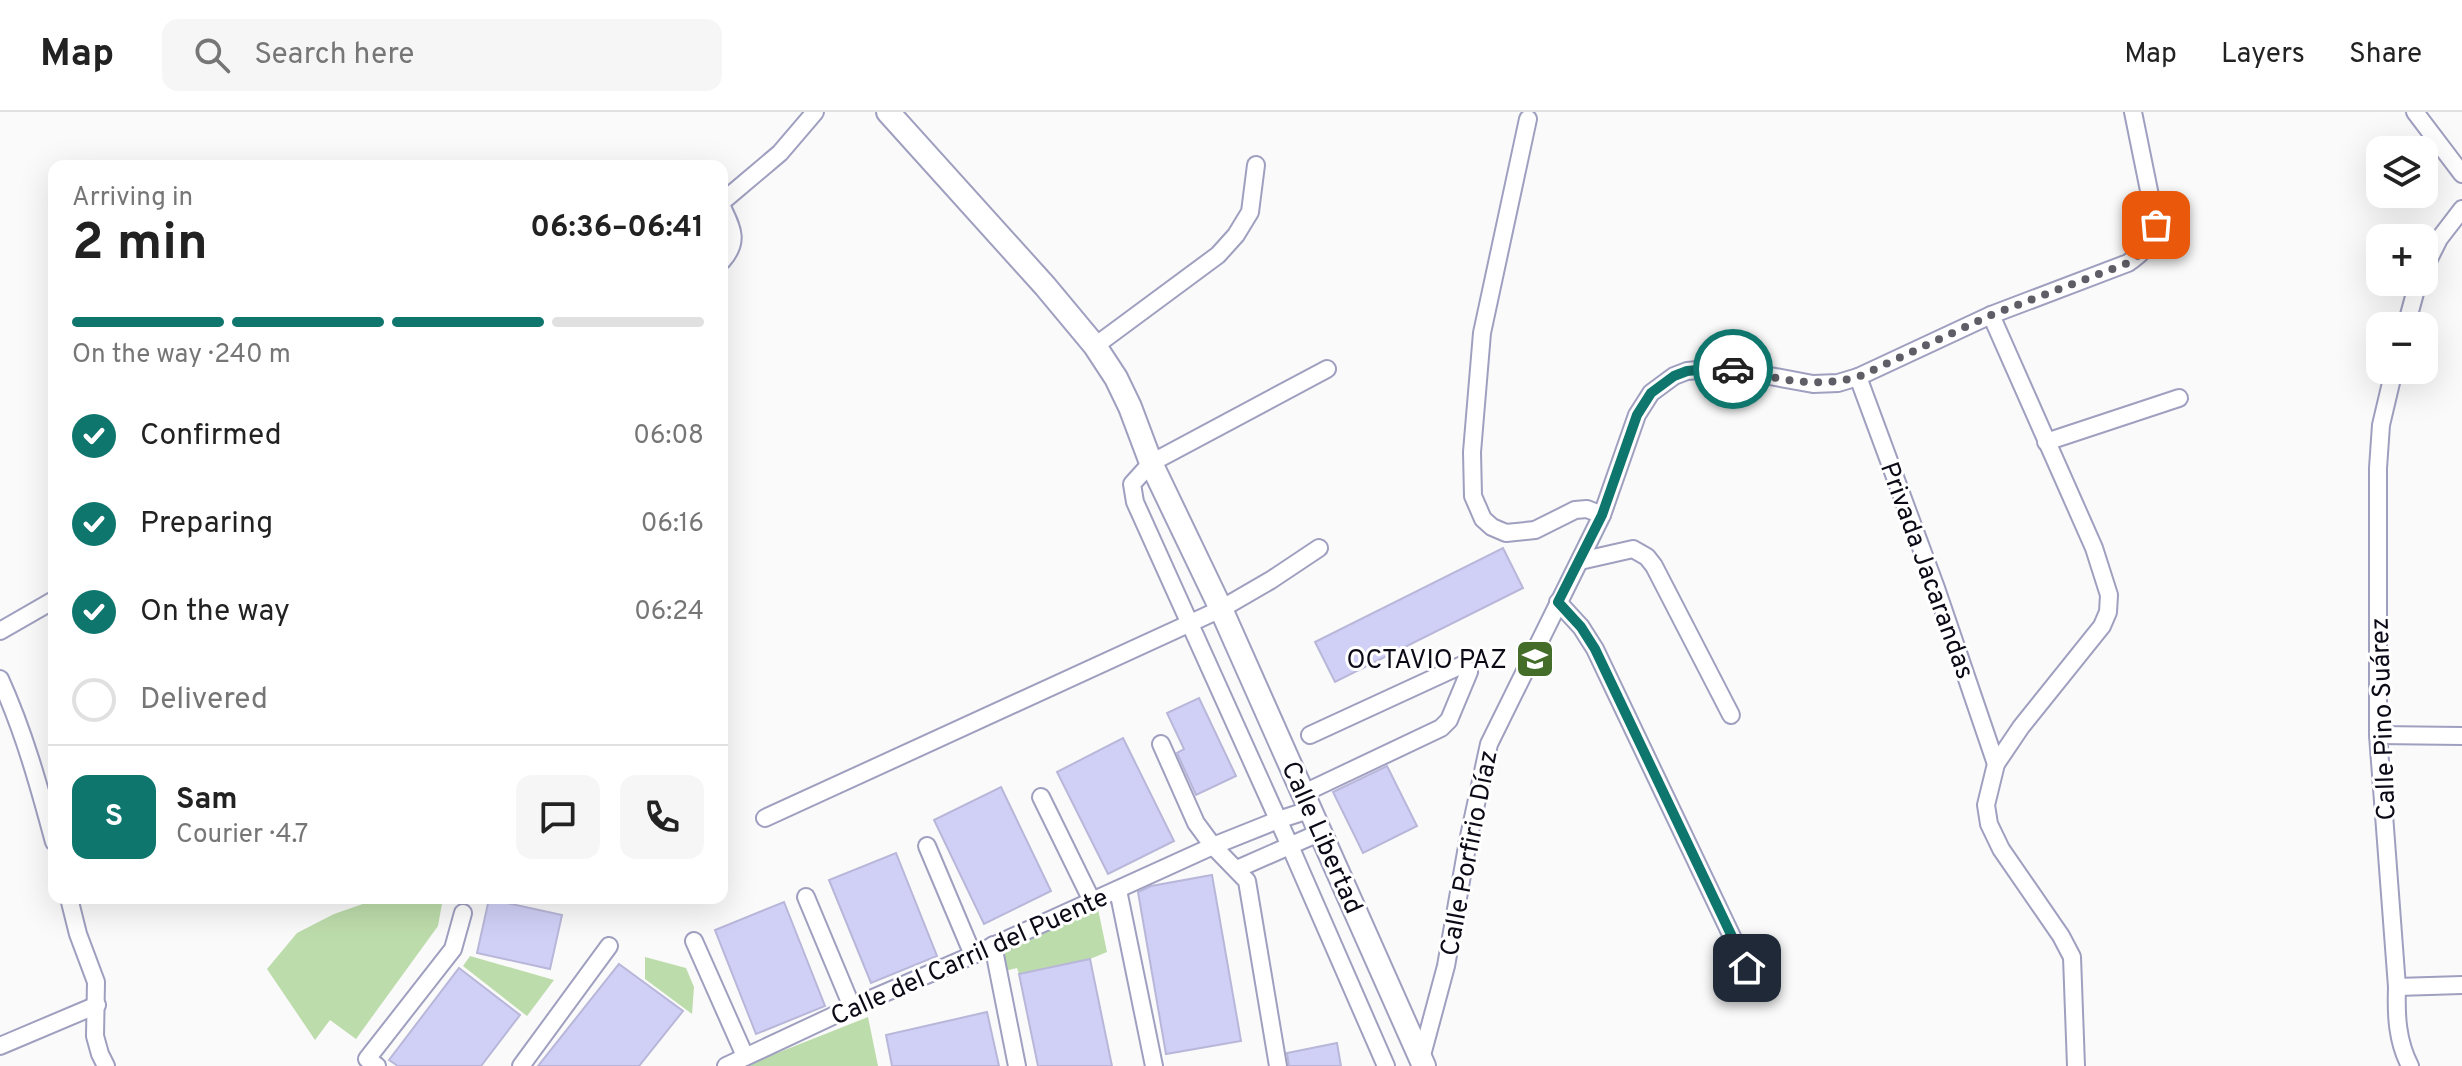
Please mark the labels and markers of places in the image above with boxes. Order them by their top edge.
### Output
pin [2122,191,2190,259]
school or university icon: OCTAVIO PAZ [1514,638,1556,680]
place label: OCTAVIO PAZ [1346,645,1507,678]
pin [1713,934,1781,1002]

